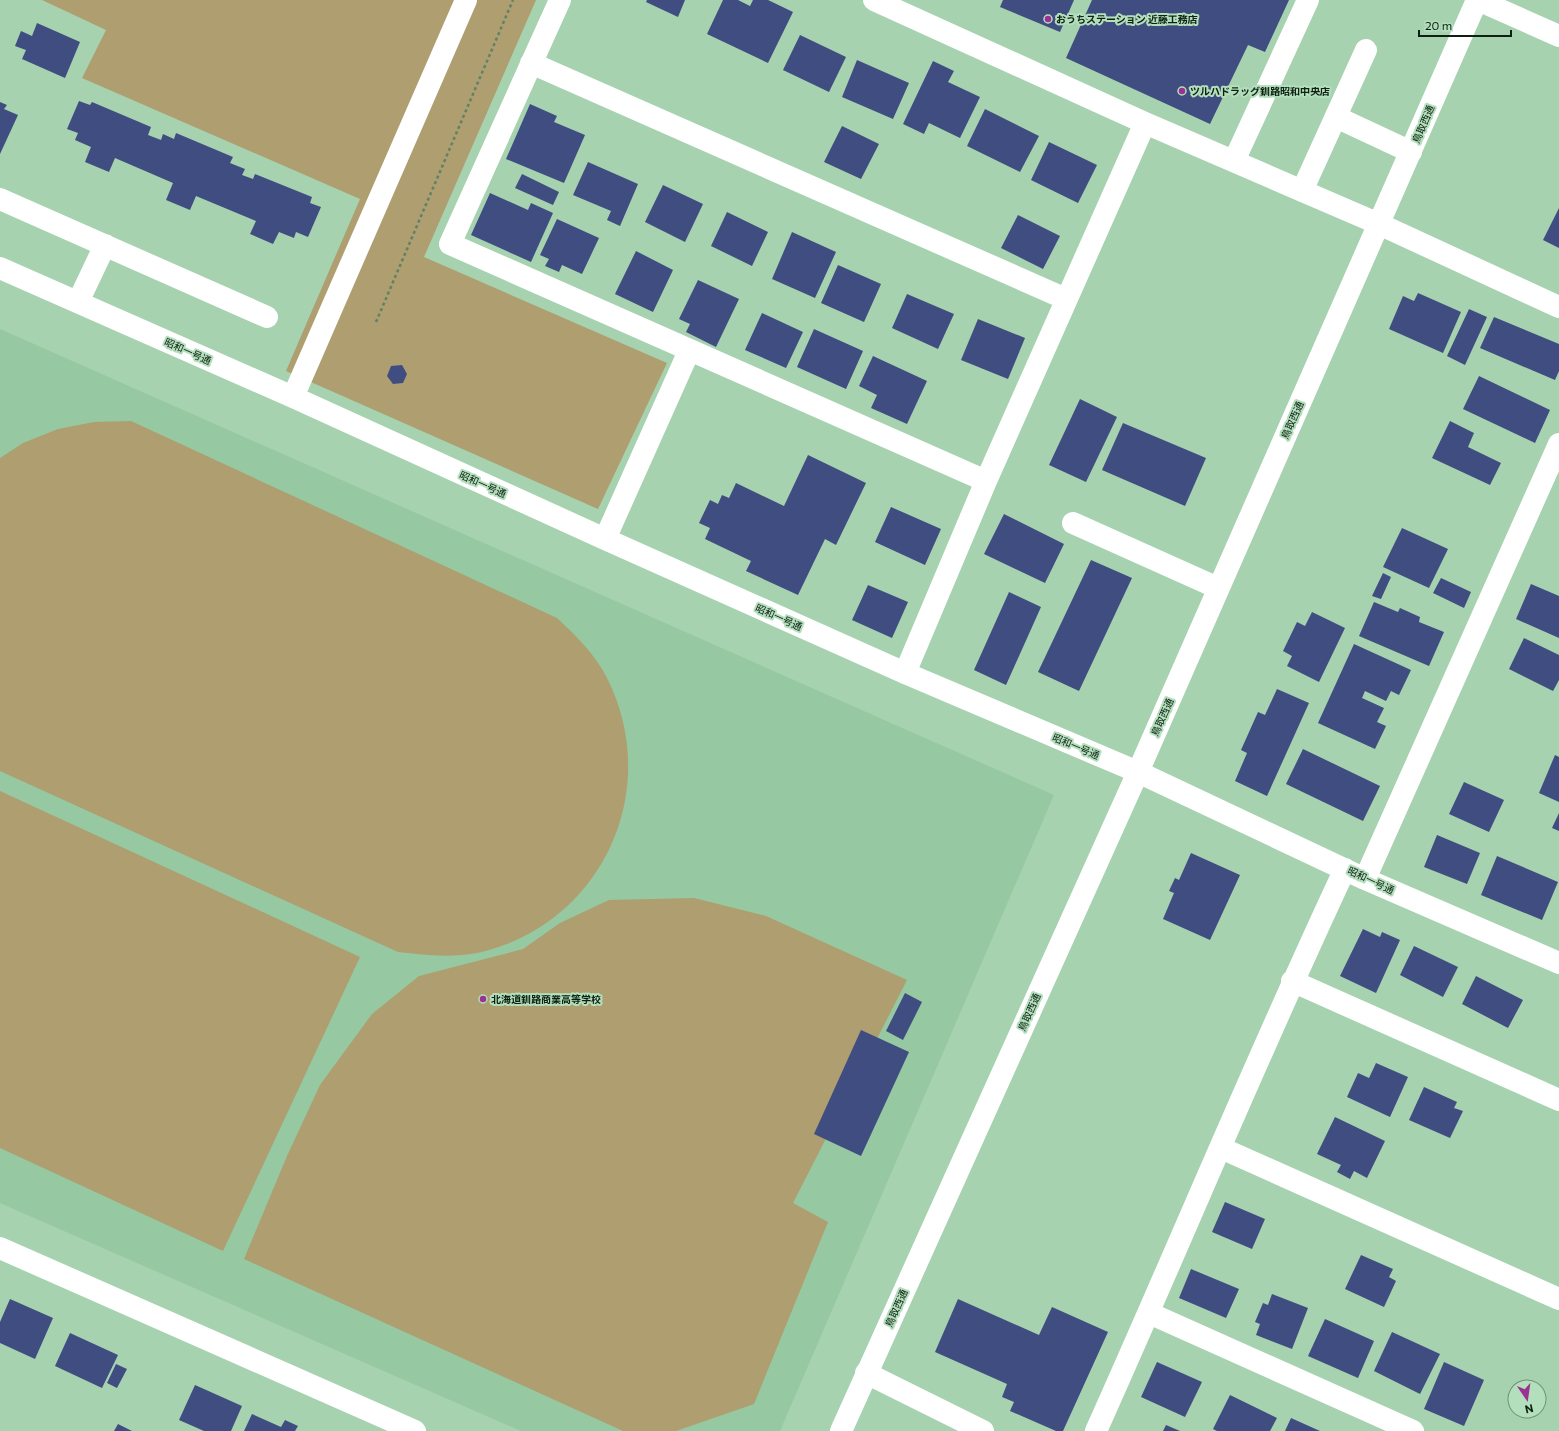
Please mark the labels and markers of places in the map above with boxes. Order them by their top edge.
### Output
place label: おうちステーション 近藤工務店 [1056,13,1198,25]
marker: おうちステーション 近藤工務店 [1043,14,1053,24]
place label: ツルハドラッグ釧路昭和中央店 [1190,85,1330,97]
marker: ツルハドラッグ釧路昭和中央店 [1177,86,1187,96]
place label: 北海道釧路商業高等学校 [491,993,601,1005]
marker: 北海道釧路商業高等学校 [478,994,488,1004]

